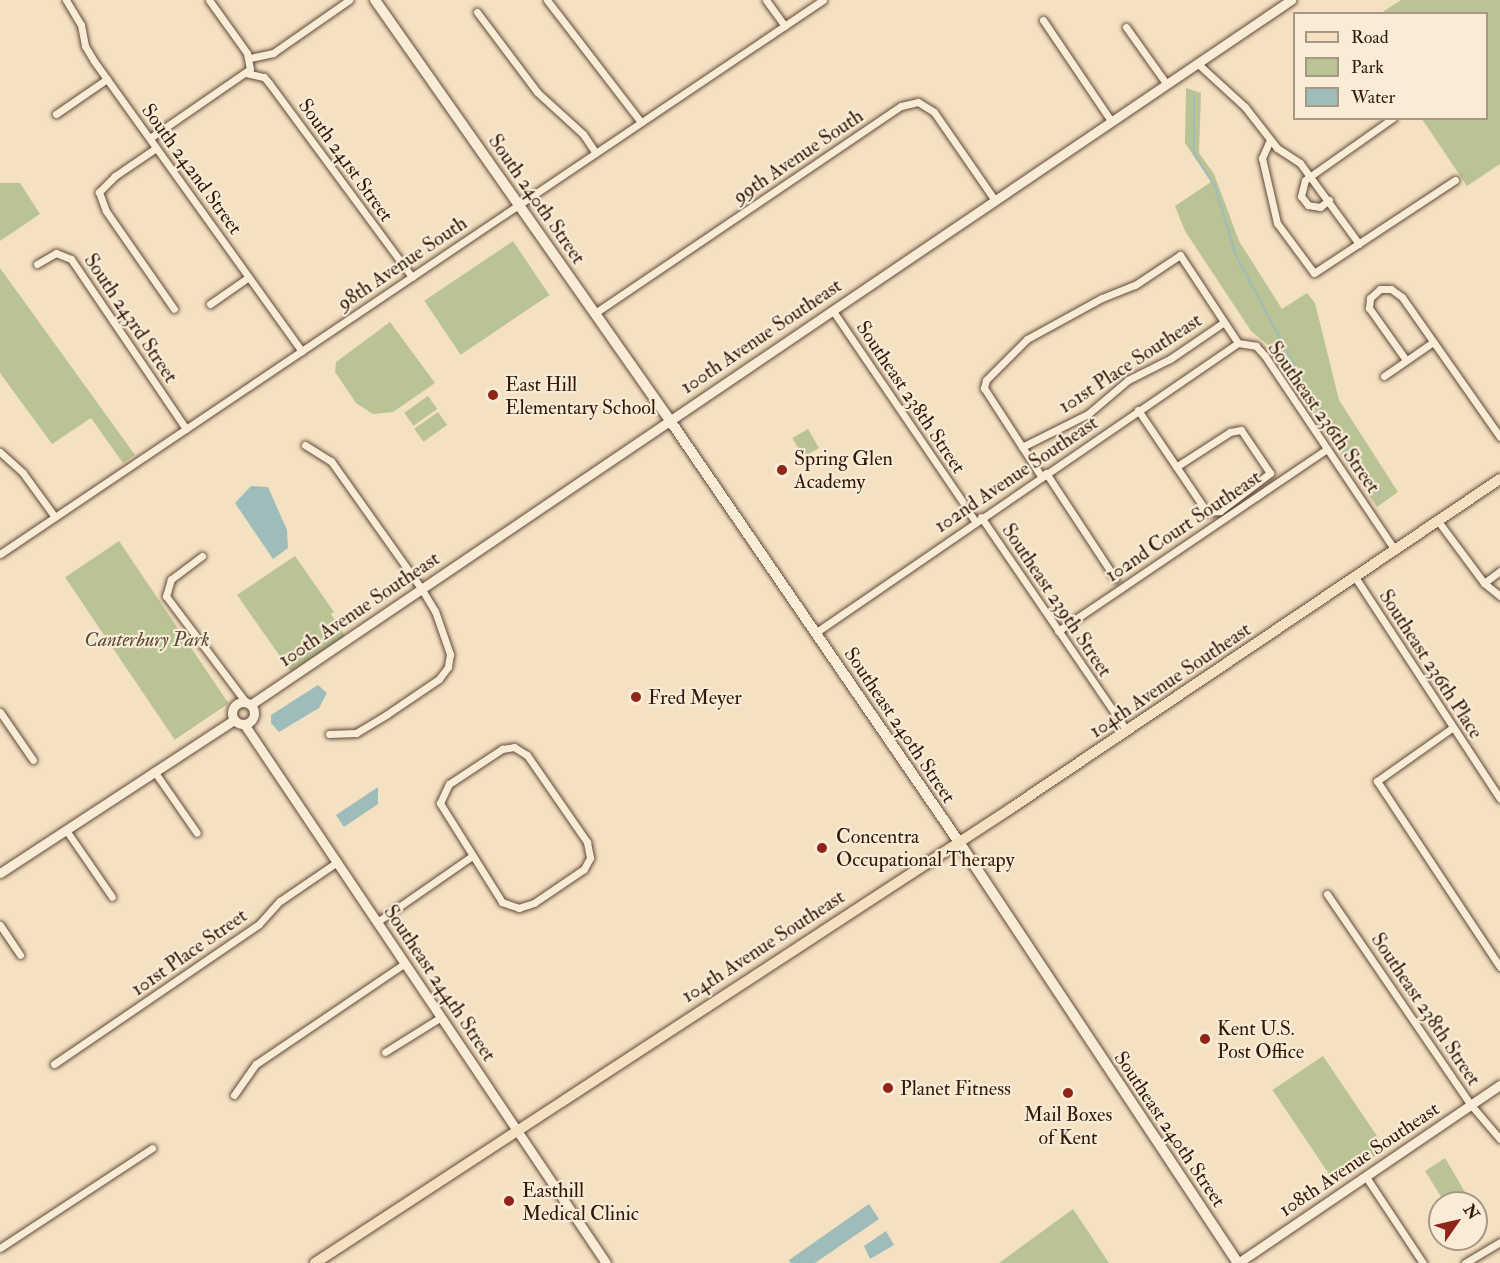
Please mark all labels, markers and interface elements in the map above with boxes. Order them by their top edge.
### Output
legend [1293,12,1488,120]
text: Road [1351,26,1389,49]
text: Park [1351,56,1384,79]
text: Water [1351,86,1395,109]
street label: South 241st Street [293,94,399,226]
street label: South 242nd Street [137,99,247,239]
street label: 99th Avenue South [728,104,868,208]
street label: South 240th Street [483,130,591,268]
street label: 98th Avenue South [333,211,471,315]
street label: South 243rd Street [79,249,183,387]
street label: 100th Avenue Southeast [676,273,846,399]
street label: 101st Place Southeast [1054,308,1206,418]
street label: Southeast 238th Street [851,316,971,478]
street label: Southeast 236th Street [1263,337,1385,497]
place label: East Hill Elementary School [505,372,656,419]
marker: East Hill Elementary School [486,388,500,402]
street label: 102nd Avenue Southeast [930,410,1102,538]
place label: Spring Glen Academy [794,446,893,493]
marker: Spring Glen Academy [775,463,789,477]
street label: 102nd Court Southeast [1101,465,1265,587]
street label: Southeast 239th Street [997,519,1117,681]
street label: 100th Avenue Southeast [274,546,444,672]
street label: Southeast 236th Place [1374,585,1488,743]
street label: 104th Avenue Southeast [1085,617,1255,743]
park label: Canterbury Park [84,627,210,651]
street label: Southeast 240th Street [839,643,961,807]
place label: Fred Meyer [648,685,742,709]
marker: Fred Meyer [629,690,643,704]
place label: Concentra Occupational Therapy [836,825,1014,872]
marker: Concentra Occupational Therapy [813,839,831,857]
street label: 104th Avenue Southeast [677,884,849,1008]
street label: Southeast 244th Street [379,900,501,1066]
street label: 101st Place Street [127,903,251,1001]
street label: Southeast 238th Street [1366,928,1486,1090]
place label: Kent U.S. Post Office [1217,1016,1304,1063]
marker: Kent U.S. Post Office [1198,1032,1212,1046]
street label: Southeast 240th Street [1109,1047,1231,1211]
place label: Planet Fitness [900,1076,1011,1100]
marker: Planet Fitness [881,1081,895,1095]
marker: Mail Boxes of Kent [1061,1086,1075,1100]
street label: 108th Avenue Southeast [1274,1097,1444,1221]
place label: Mail Boxes of Kent [1024,1102,1112,1149]
place label: Easthill Medical Clinic [522,1178,639,1225]
north arrow [1428,1191,1488,1251]
marker: Easthill Medical Clinic [500,1192,518,1210]
text: N [1459,1201,1484,1224]

